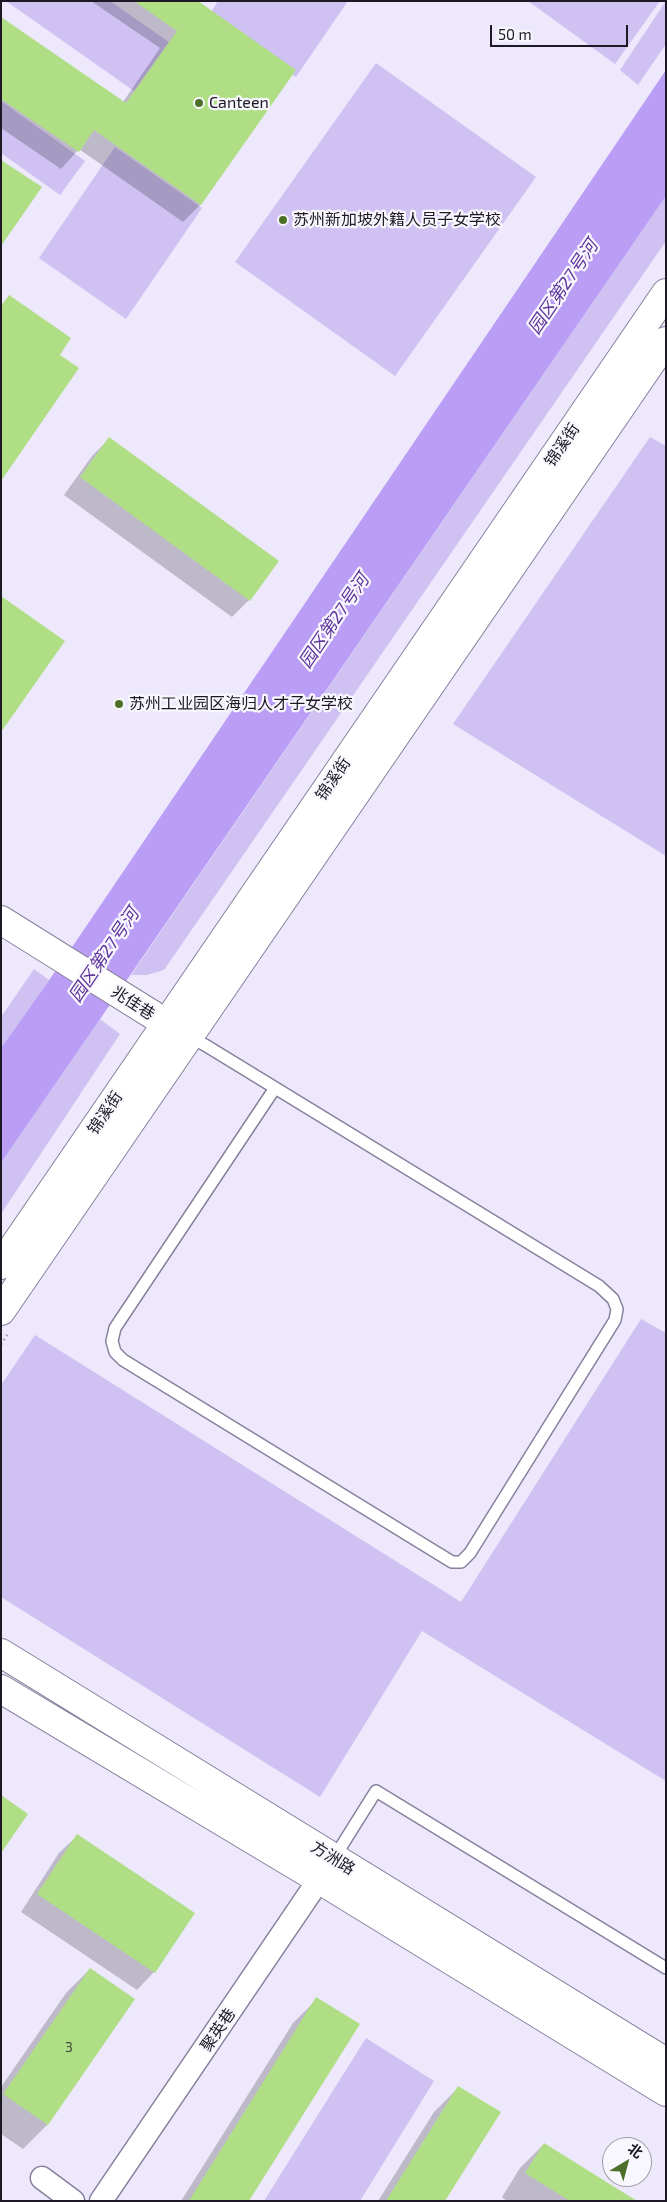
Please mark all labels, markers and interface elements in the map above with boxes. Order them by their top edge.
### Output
scale bar [492,15,630,47]
text: 50 m [498,25,532,43]
place label: Canteen [209,93,269,113]
marker: Canteen [193,97,205,109]
place label: 苏州新加坡外籍人员子女学校 [293,210,501,230]
marker: 苏州新加坡外籍人员子女学校 [277,214,289,226]
water label: 园区第27号河 [524,236,602,338]
street label: 锦溪街 [541,420,583,470]
water label: 园区第27号河 [295,570,373,672]
place label: 苏州工业园区海归人才子女学校 [129,694,353,714]
marker: 苏州工业园区海归人才子女学校 [113,698,125,710]
street label: 锦溪街 [312,754,354,804]
water label: 园区第27号河 [65,904,143,1006]
street label: 兆佳巷 [108,982,158,1024]
street label: 锦溪街 [84,1088,126,1138]
street label: 方洲路 [308,1837,358,1879]
street label: 聚英巷 [197,2005,239,2055]
house number: 3 [65,2039,73,2055]
north arrow [602,2137,652,2187]
text: 北 [625,2139,646,2161]

